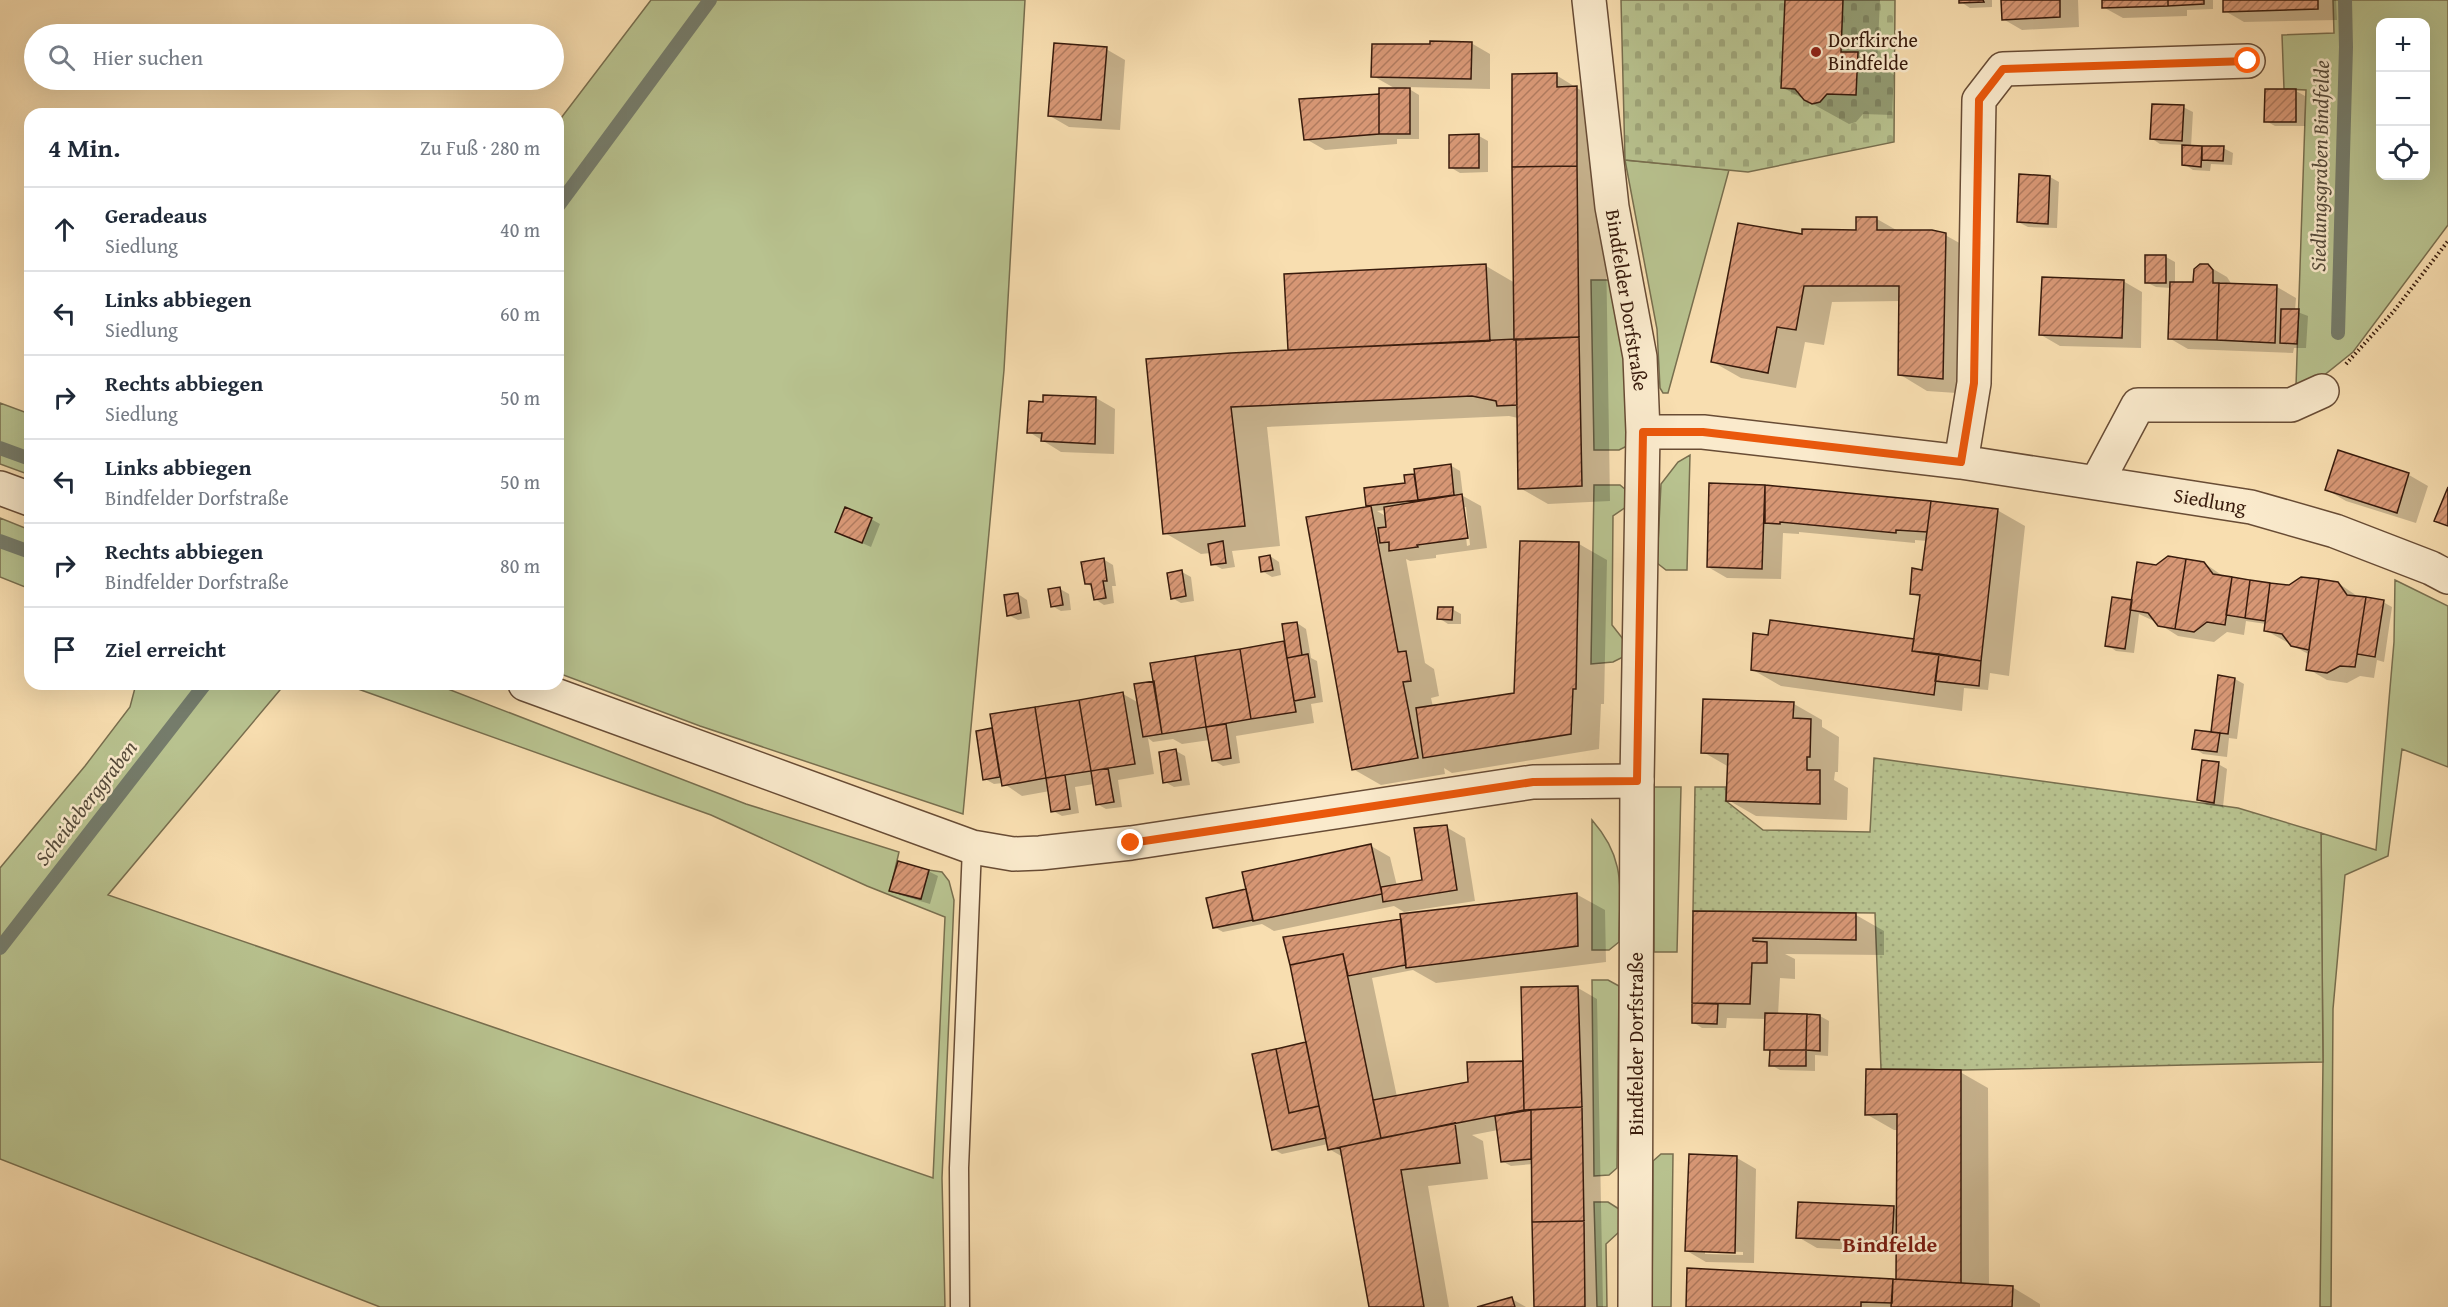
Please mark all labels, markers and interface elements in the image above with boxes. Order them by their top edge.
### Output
map controls [2376,18,2430,180]
button: + [2376,18,2430,72]
search box [24,24,564,90]
place label: Dorfkirche Bindfelde [1828,25,1918,77]
icon: search [45,41,78,74]
text: Hier suchen [93,41,203,73]
marker: Dorfkirche Bindfelde [1809,45,1823,59]
route start [2234,47,2260,73]
water label: Siedlungsgraben Bindfelde [2302,60,2337,272]
button: − [2376,72,2430,126]
button: locate [2376,126,2430,180]
text: 4 Min. [48,128,120,167]
text: Zu Fuß · 280 m [420,133,540,162]
text: Geradeaus [105,199,207,231]
street label: Bindfelder Dorfstraße [1599,207,1656,393]
icon: ahead [48,213,81,246]
text: 40 m [500,215,540,244]
text: Siedlung [105,231,178,260]
text: Links abbiegen [105,283,251,315]
icon: left [48,297,81,330]
text: 60 m [500,299,540,328]
text: Siedlung [105,315,178,344]
text: Rechts abbiegen [105,367,263,399]
icon: right [48,381,81,414]
text: 50 m [500,383,540,412]
text: Siedlung [105,399,178,428]
text: Links abbiegen [105,451,251,483]
icon: left [48,465,81,498]
text: 50 m [500,467,540,496]
street label: Siedlung [2172,480,2249,521]
text: Bindfelder Dorfstraße [105,483,289,512]
text: Rechts abbiegen [105,535,263,567]
icon: right [48,549,81,582]
text: 80 m [500,551,540,580]
text: Bindfelder Dorfstraße [105,567,289,596]
icon: arrive [48,633,81,666]
text: Ziel erreicht [105,633,226,665]
water label: Scheideberggraben [27,733,145,872]
route end [1117,829,1143,855]
street label: Bindfelder Dorfstraße [1621,952,1650,1136]
district label: Bindfelde [1843,1228,1938,1260]

